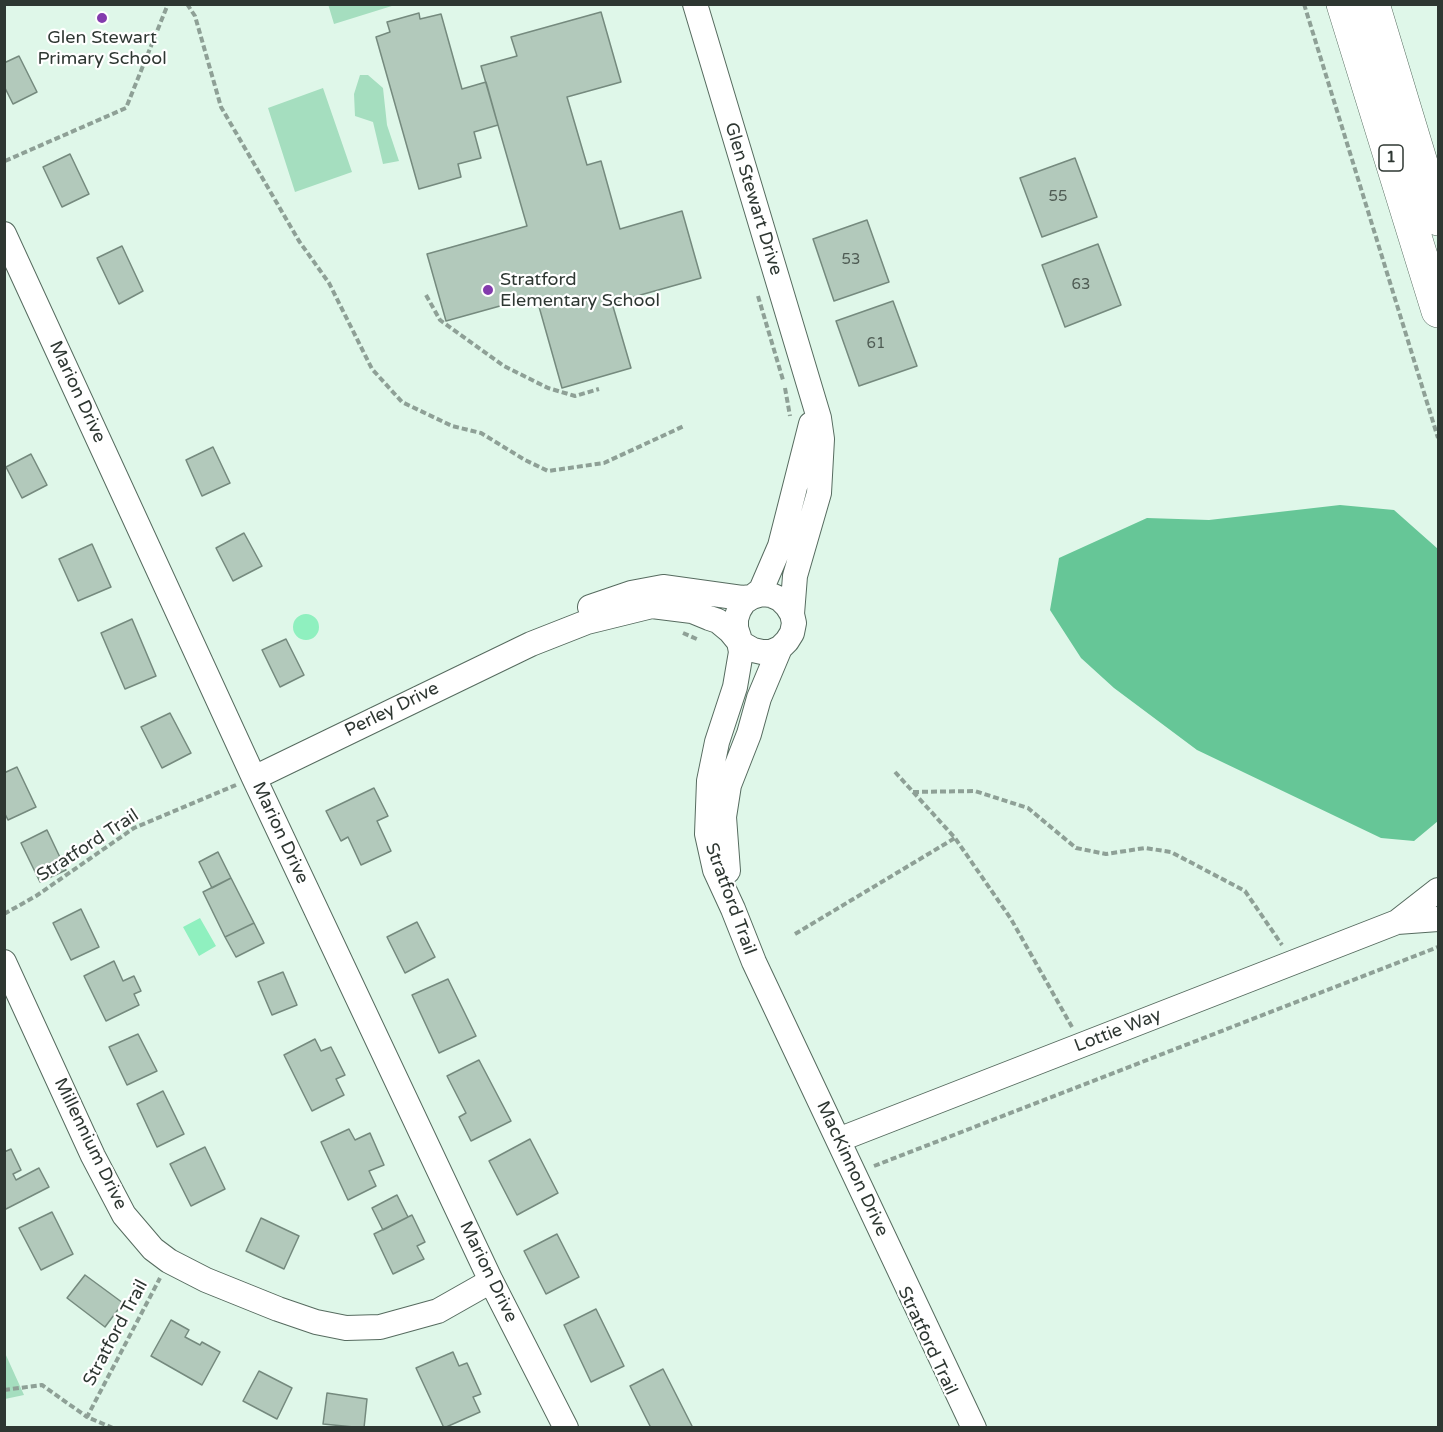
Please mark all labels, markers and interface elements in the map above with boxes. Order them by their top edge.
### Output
marker: Glen Stewart Primary School [95,11,109,25]
place label: Glen Stewart Primary School [37,27,167,70]
street label: Glen Stewart Drive [719,120,787,278]
road number: 1 [1379,145,1403,171]
house number: 55 [1049,188,1067,206]
house number: 53 [842,251,860,269]
place label: Stratford Elementary School [500,269,660,312]
house number: 63 [1072,276,1090,294]
marker: Stratford Elementary School [481,283,495,297]
house number: 61 [867,335,885,353]
street label: Marion Drive [44,338,110,446]
street label: Perley Drive [341,678,443,742]
street label: Marion Drive [247,779,313,887]
street label: Stratford Trail [33,805,143,887]
street label: Stratford Trail [700,840,760,958]
street label: Lottie Way [1071,1005,1165,1057]
street label: Millennium Drive [49,1075,131,1213]
street label: MacKinnon Drive [811,1098,893,1240]
street label: Marion Drive [454,1218,522,1326]
street label: Stratford Trail [79,1276,153,1390]
street label: Stratford Trail [892,1283,962,1399]

